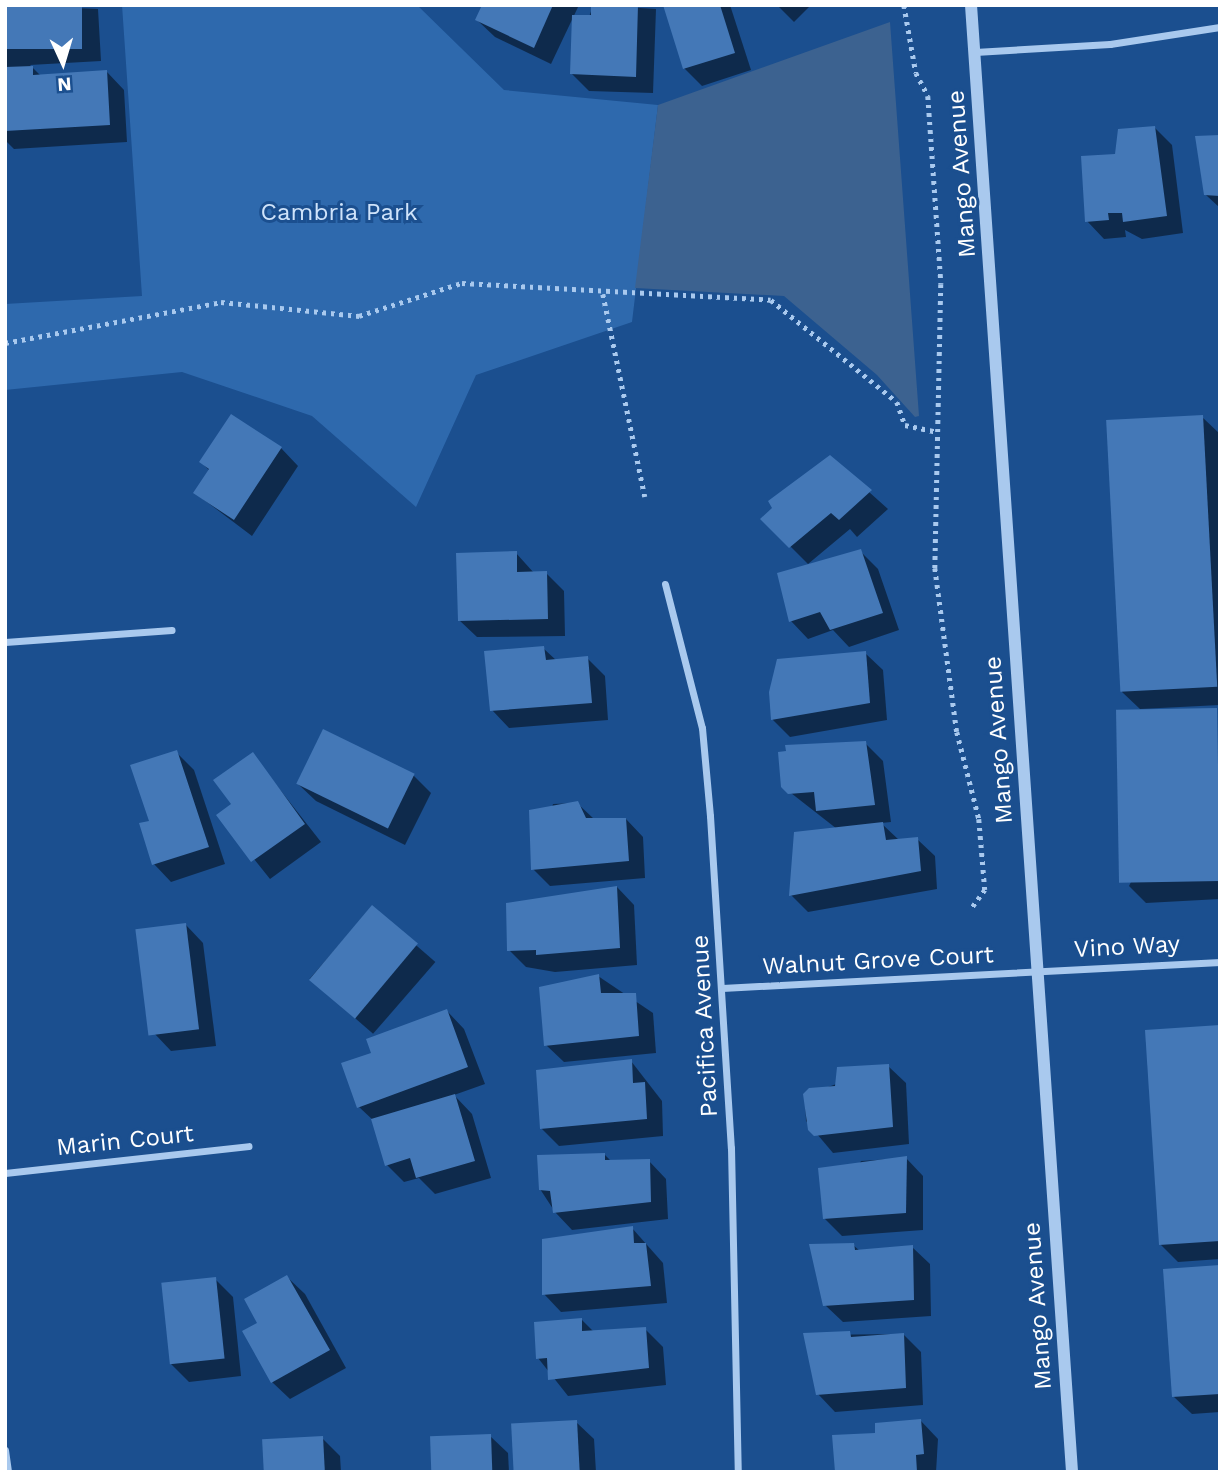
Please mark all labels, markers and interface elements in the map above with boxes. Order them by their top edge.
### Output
north arrow [28,28,98,98]
text: N [57,72,72,96]
street label: Mango Avenue [942,89,982,259]
park label: Cambria Park [260,199,418,227]
street label: Mango Avenue [979,655,1019,825]
street label: Vino Way [1073,930,1181,964]
street label: Pacifica Avenue [686,933,724,1119]
street label: Walnut Grove Court [762,941,994,981]
street label: Marin Court [55,1119,195,1163]
street label: Mango Avenue [1018,1221,1058,1391]

